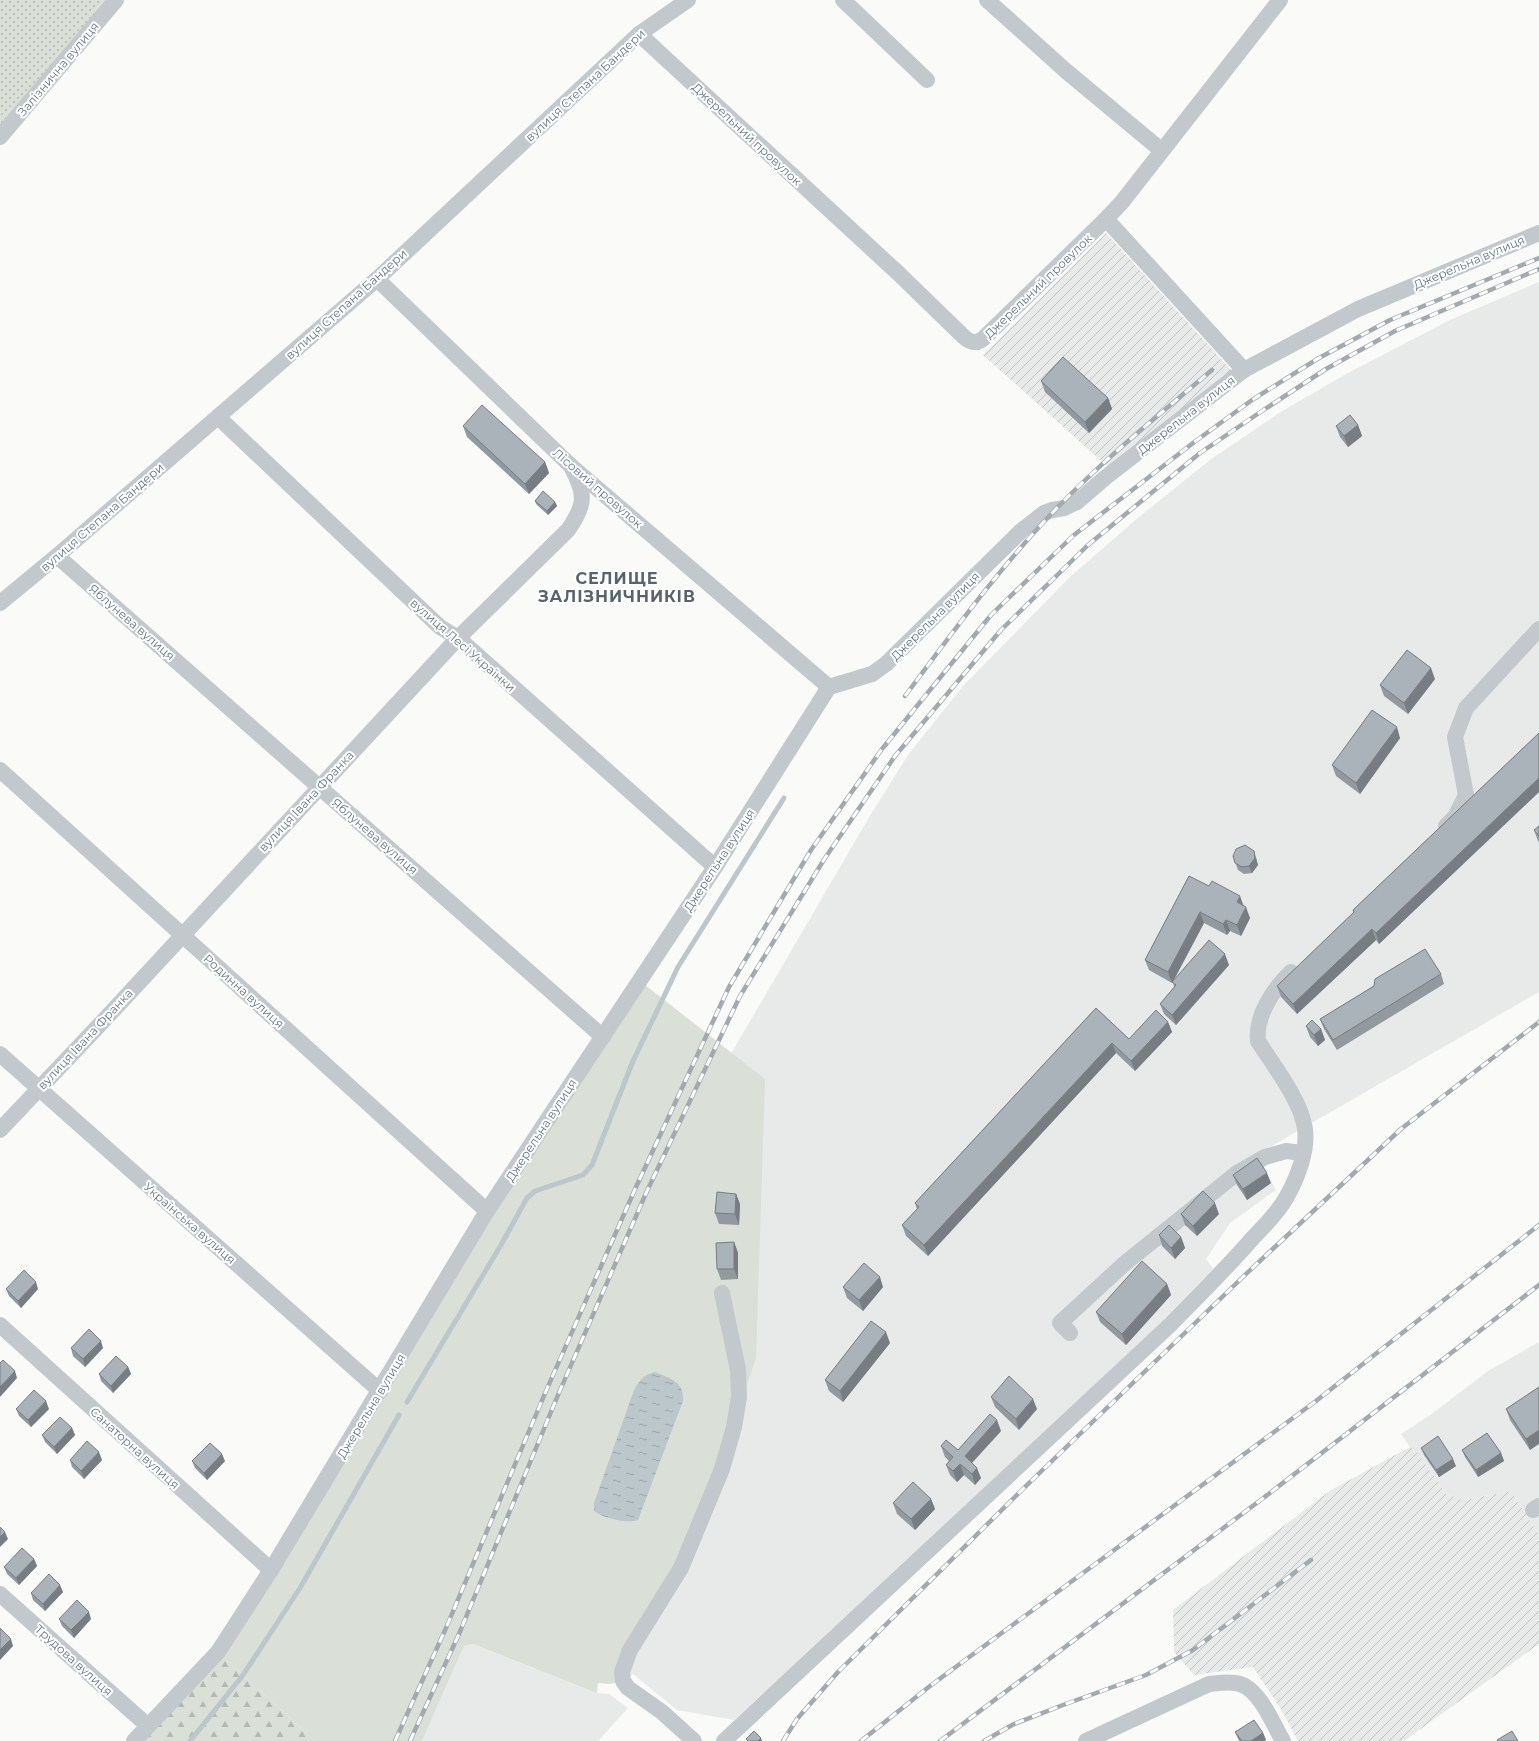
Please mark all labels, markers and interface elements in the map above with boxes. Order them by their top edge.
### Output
street label: Залізнична вулиця [14,19,102,119]
street label: вулиця Степана Бандери [522,26,648,144]
street label: Джерельний провулок [689,79,805,189]
street label: Джерельний провулок [981,231,1095,341]
street label: Джерельна вулиця [1411,232,1527,292]
street label: вулиця Степана Бандери [282,245,410,363]
street label: Джерельна вулиця [1134,372,1238,458]
street label: Лісовий провулок [550,445,646,531]
street label: вулиця Степана Бандери [37,459,167,575]
street label: Джерельна вулиця [887,568,983,664]
district label: СЕЛИЩЕ ЗАЛІЗНИЧНИКІВ [537,569,696,606]
street label: Яблунева вулиця [86,581,178,663]
street label: вулиця Лесі Українки [407,595,519,695]
street label: вулиця Івана Франка [255,747,357,855]
street label: Яблунева вулиця [329,795,421,877]
street label: Джерельна вулиця [680,806,758,914]
street label: Родинна вулиця [201,951,287,1031]
street label: вулиця Івана Франка [34,985,136,1093]
street label: Джерельна вулиця [502,1076,580,1184]
street label: Українська вулиця [141,1179,239,1267]
street label: Джерельна вулиця [334,1351,408,1461]
street label: Санаторна вулиця [87,1404,183,1492]
street label: Трудова вулиця [32,1621,116,1699]

